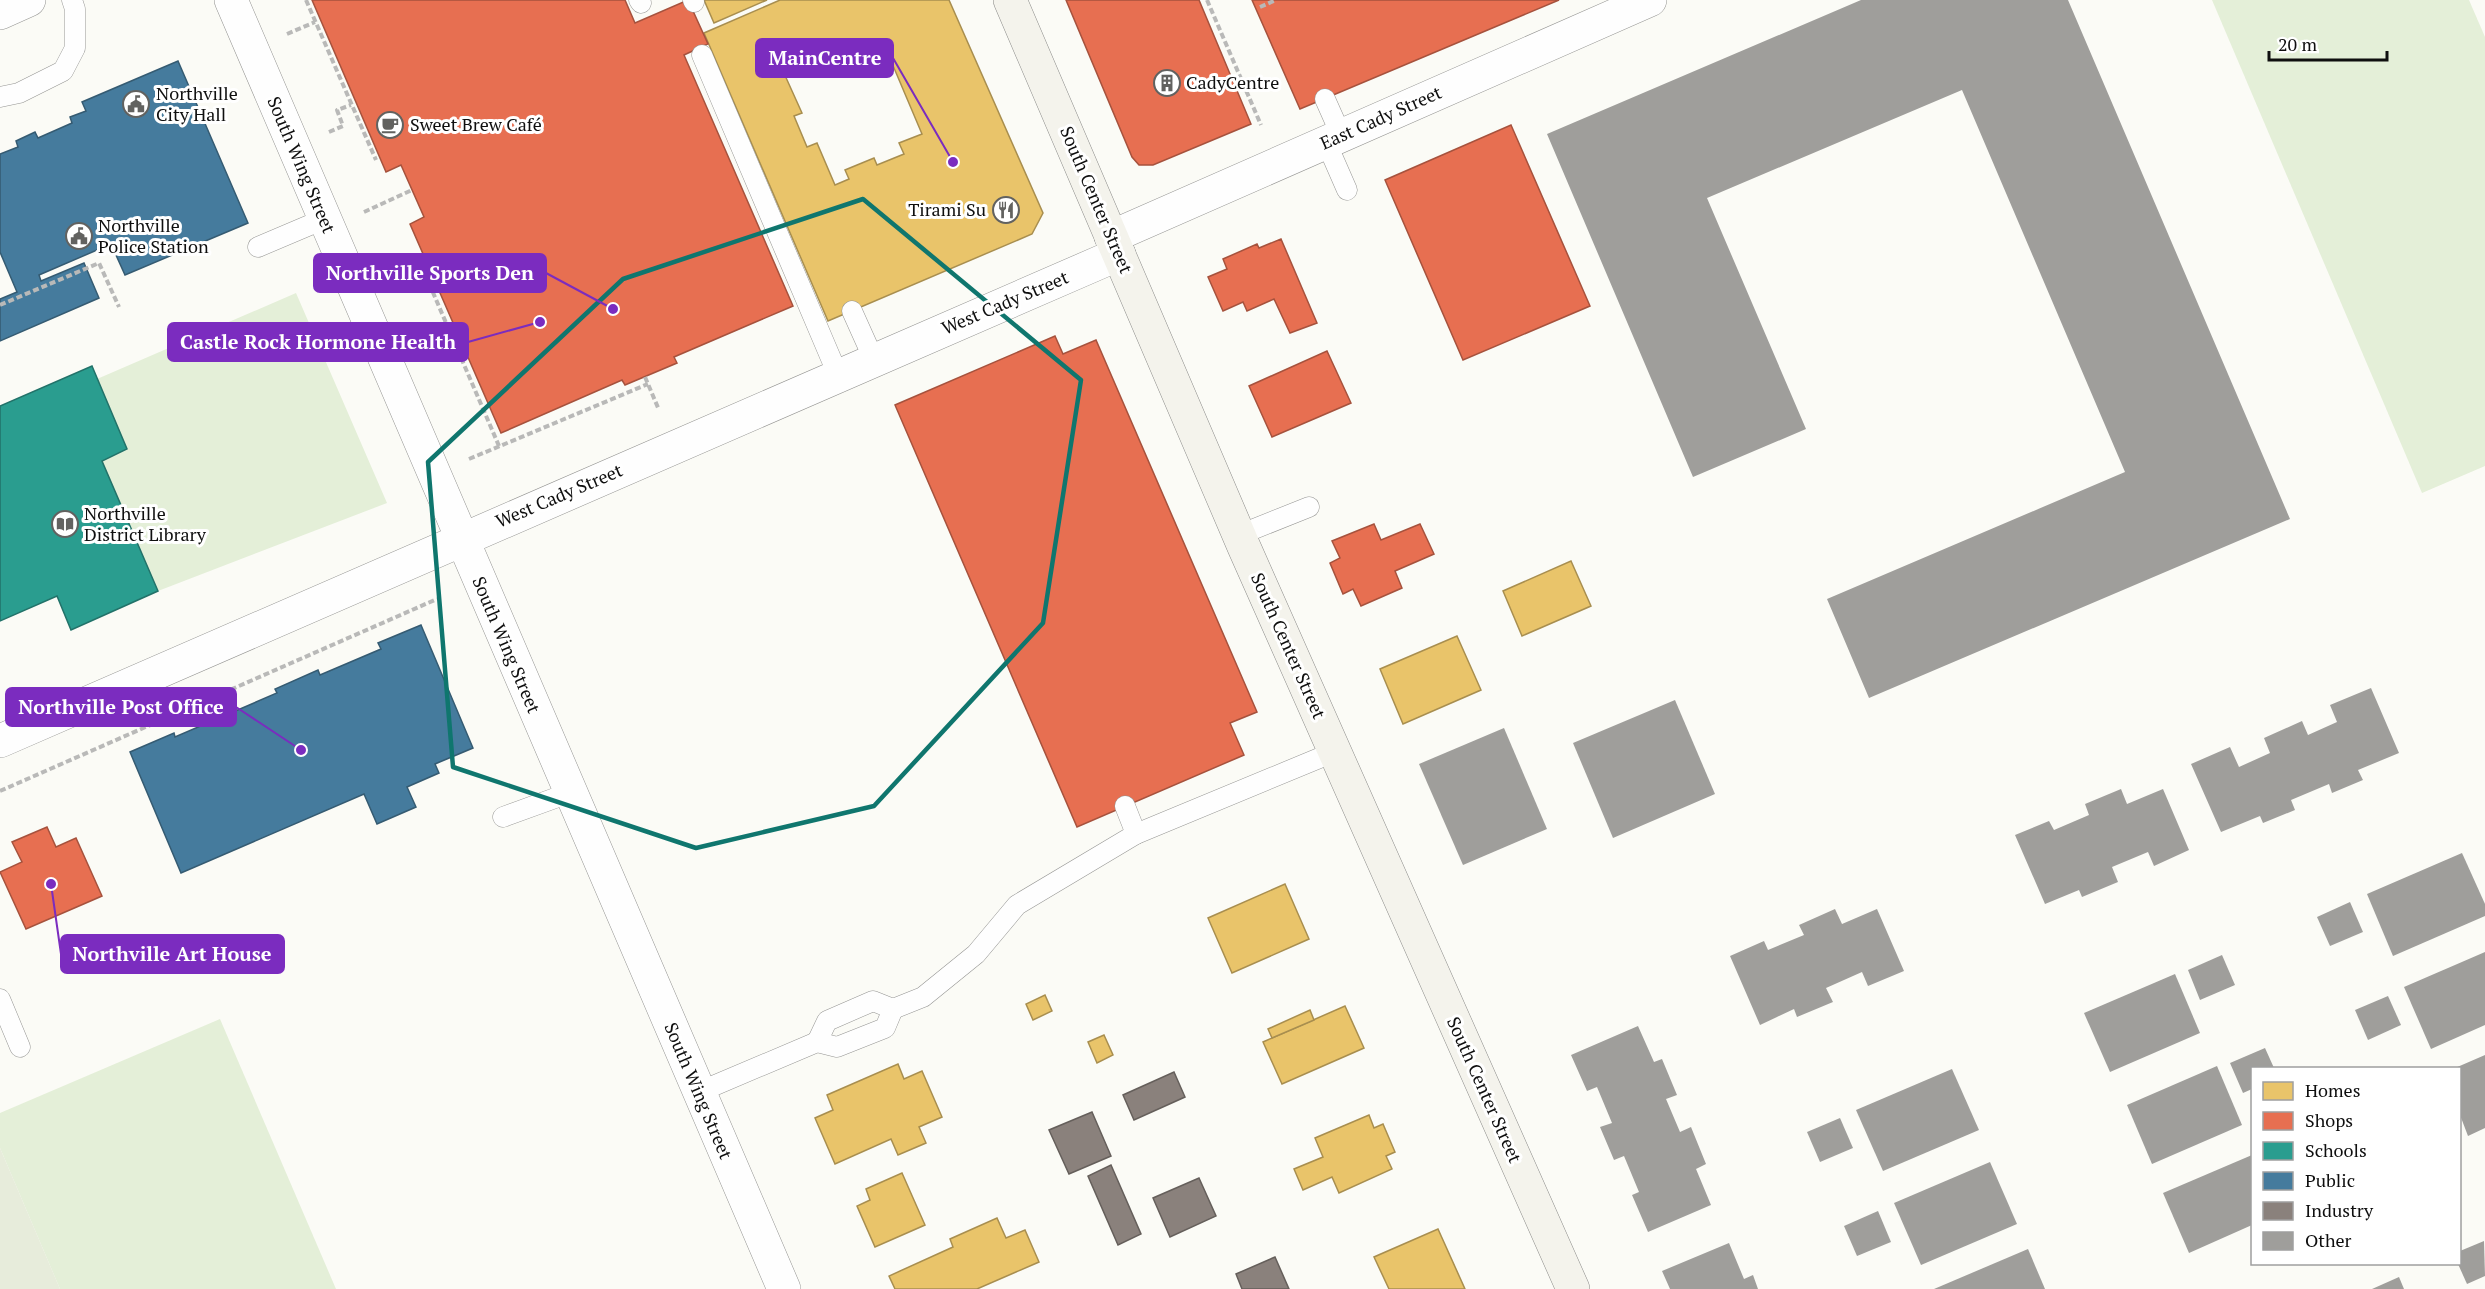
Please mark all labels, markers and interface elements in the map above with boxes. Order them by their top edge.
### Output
scale bar [2269,24,2388,62]
text: 20 m [2278,32,2318,56]
callout: MainCentre [756,39,893,77]
text: MainCentre [769,44,882,71]
building icon: CadyCentre [1152,68,1182,98]
place label: CadyCentre [1186,70,1279,94]
street label: East Cady Street [1316,79,1445,155]
place label: Northville City Hall [156,81,238,126]
public building icon: Northville City Hall [121,89,151,119]
street label: South Wing Street [262,93,342,237]
cafe icon: Sweet Brew Café [375,110,405,140]
place label: Sweet Brew Café [410,112,542,136]
street label: South Center Street [1055,122,1139,277]
restaurant icon: Tirami Su [991,195,1021,225]
place label: Tirami Su [908,197,986,221]
place label: Northville Police Station [98,213,209,258]
public building icon: Northville Police Station [64,221,94,251]
callout: Northville Sports Den [314,254,546,292]
text: Northville Sports Den [326,259,534,286]
street label: West Cady Street [937,264,1072,340]
callout: Castle Rock Hormone Health [168,323,468,361]
text: Castle Rock Hormone Health [180,328,456,355]
street label: West Cady Street [491,457,626,533]
place label: Northville District Library [84,501,207,546]
library icon: Northville District Library [50,509,80,539]
street label: South Center Street [1246,569,1332,723]
street label: South Wing Street [467,573,547,717]
callout: Northville Post Office [6,688,236,726]
text: Northville Post Office [18,693,224,720]
callout: Northville Art House [61,935,284,973]
text: Northville Art House [72,940,272,967]
street label: South Center Street [1442,1013,1528,1167]
street label: South Wing Street [659,1019,739,1163]
legend [2251,1067,2461,1265]
text: Homes [2305,1078,2360,1102]
text: Shops [2305,1108,2353,1132]
text: Schools [2305,1138,2367,1162]
text: Public [2305,1168,2355,1192]
text: Industry [2305,1198,2374,1222]
text: Other [2305,1228,2352,1252]

